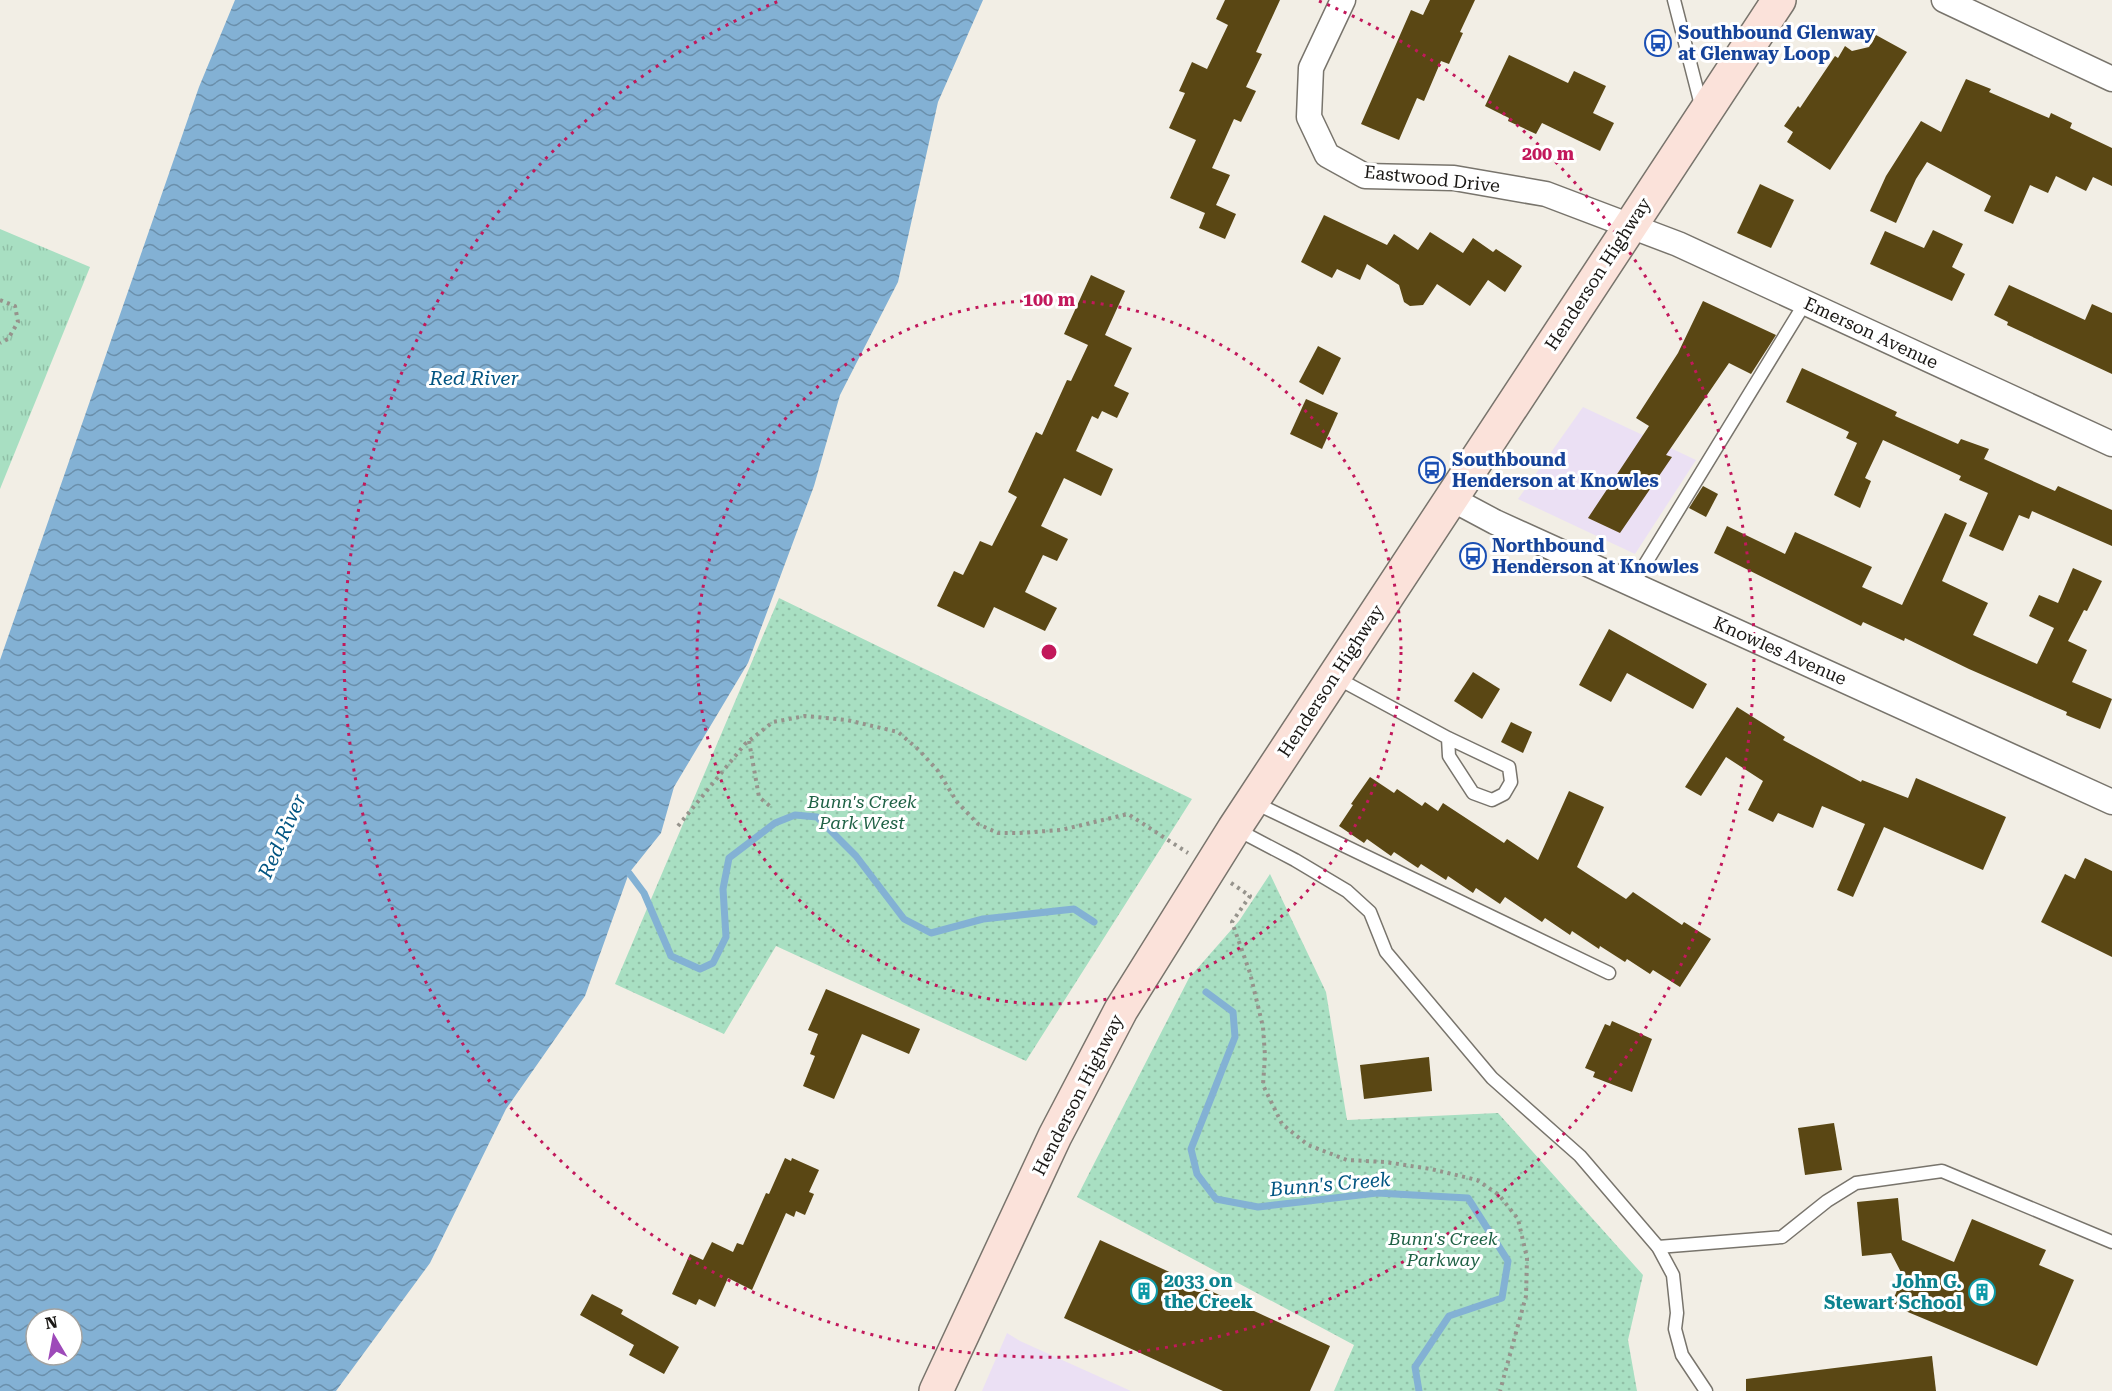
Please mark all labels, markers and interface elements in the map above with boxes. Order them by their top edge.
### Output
place label: Southbound Glenway at Glenway Loop [1678,22,1875,64]
bus stop icon: Southbound Glenway at Glenway Loop [1643,28,1673,58]
text: 200 m [1522,143,1575,164]
street label: Eastwood Drive [1363,161,1501,196]
street label: Henderson Highway [1540,193,1655,354]
text: 100 m [1023,289,1076,310]
street label: Emerson Avenue [1801,292,1942,373]
water label: Red River [428,366,519,390]
place label: Southbound Henderson at Knowles [1452,449,1659,491]
bus stop icon: Southbound Henderson at Knowles [1417,455,1447,485]
place label: Northbound Henderson at Knowles [1492,535,1699,577]
bus stop icon: Northbound Henderson at Knowles [1458,541,1488,571]
street label: Henderson Highway [1273,600,1388,761]
street label: Knowles Avenue [1710,612,1850,689]
centre of rings [1039,642,1059,662]
water label: Red River [252,790,311,883]
park label: Bunn's Creek Park West [806,791,917,833]
street label: Henderson Highway [1028,1010,1127,1179]
water label: Bunn's Creek [1268,1167,1392,1201]
park label: Bunn's Creek Parkway [1387,1228,1498,1270]
place label: 2033 on the Creek [1164,1270,1253,1312]
place label: John G. Stewart School [1824,1271,1962,1313]
building icon: 2033 on the Creek [1129,1276,1159,1306]
building icon: John G. Stewart School [1967,1277,1997,1307]
north arrow [24,1307,84,1367]
text: N [44,1312,59,1333]

